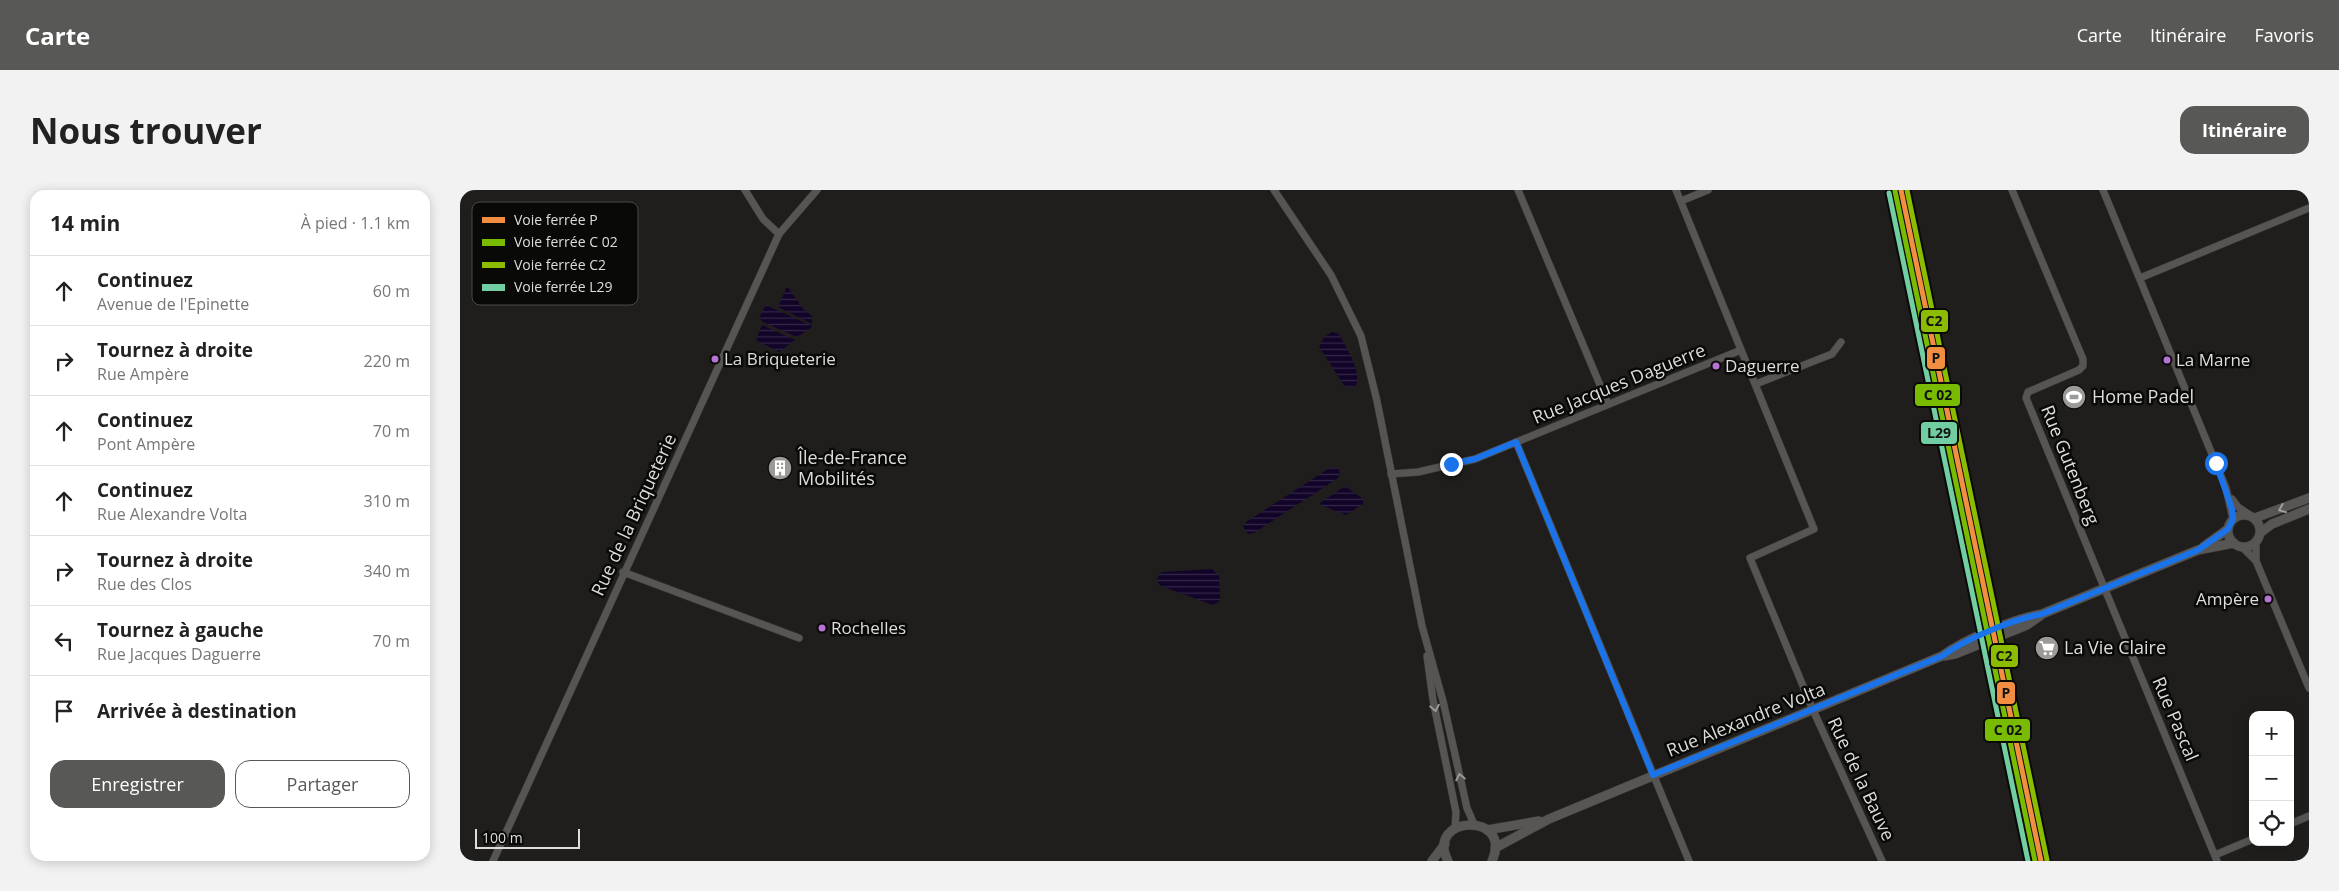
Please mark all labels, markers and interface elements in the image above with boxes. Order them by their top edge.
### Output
text: Carte [25,19,90,52]
text: Carte [2077,23,2122,47]
text: Itinéraire [2150,23,2226,47]
text: Favoris [2254,23,2314,47]
button: Itinéraire [2180,106,2309,154]
text: Nous trouver [30,107,262,154]
legend [472,202,638,305]
text: 14 min [50,209,120,237]
text: Voie ferrée P [514,210,598,229]
text: À pied · 1.1 km [301,212,410,234]
text: Voie ferrée C 02 [514,232,618,251]
text: Voie ferrée C2 [514,255,606,274]
text: Continuez [97,267,193,293]
icon: ahead [50,277,78,305]
text: Voie ferrée L29 [514,277,613,296]
text: 60 m [373,280,410,302]
text: Avenue de l'Epinette [97,293,249,315]
line badge: C2 [1920,309,1949,333]
text: C2 [1926,311,1942,330]
text: Tournez à droite [97,337,253,363]
street label: Rue Jacques Daguerre [1529,337,1709,429]
line badge: P [1926,346,1946,370]
icon: right [50,347,78,375]
place label: La Briqueterie [724,347,836,370]
text: P [1932,348,1941,367]
place label: La Marne [2176,348,2250,371]
text: 220 m [364,350,410,372]
marker: La Briqueterie [710,354,720,364]
place label: Daguerre [1725,354,1799,377]
marker: La Marne [2162,355,2172,365]
marker: Daguerre [1711,361,1721,371]
text: Rue Ampère [97,363,189,385]
line badge: C 02 [1914,383,1961,407]
sports icon: Home Padel [2061,384,2087,410]
place label: Home Padel [2092,384,2194,408]
text: C 02 [1924,385,1952,404]
street label: Rue Gutenberg [2036,401,2106,528]
text: Continuez [97,407,193,433]
icon: ahead [50,417,78,445]
text: 70 m [373,420,410,442]
line badge: L29 [1920,421,1958,445]
text: L29 [1927,423,1951,442]
street label: Rue de la Briqueterie [585,430,681,599]
text: Pont Ampère [97,433,195,455]
place label: Île-de-France Mobilités [797,445,907,490]
route start [2205,452,2228,475]
route end [1440,453,1463,476]
building icon: Île-de-France Mobilités [767,455,793,481]
text: Continuez [97,477,193,503]
icon: ahead [50,487,78,515]
text: 310 m [364,490,410,512]
one-way arrow [2278,502,2287,513]
text: Rue Alexandre Volta [97,503,247,525]
text: Tournez à droite [97,547,253,573]
icon: right [50,557,78,585]
text: 340 m [364,560,410,582]
text: Rue des Clos [97,573,192,595]
place label: Ampère [2196,587,2259,610]
marker: Ampère [2263,594,2273,604]
place label: Rochelles [831,616,906,639]
text: Tournez à gauche [97,617,263,643]
marker: Rochelles [817,623,827,633]
icon: left [50,627,78,655]
text: 70 m [373,630,410,652]
supermarket icon: La Vie Claire [2034,635,2060,661]
place label: La Vie Claire [2064,635,2166,659]
text: Rue Jacques Daguerre [97,643,261,665]
line badge: C2 [1990,644,2019,668]
text: C2 [1996,646,2012,665]
street label: Rue Pascal [2147,673,2204,764]
street label: Rue Alexandre Volta [1663,676,1829,762]
line badge: P [1996,681,2016,705]
text: P [2002,683,2011,702]
icon: arrive [50,697,78,725]
text: Arrivée à destination [97,698,297,724]
one-way arrow [1429,704,1440,713]
map controls [2249,711,2294,846]
button: + [2249,711,2294,756]
street label: Rue de la Bauve [1823,713,1901,844]
line badge: C 02 [1984,718,2031,742]
text: C 02 [1994,720,2022,739]
button: − [2249,756,2294,801]
button: Enregistrer [50,760,225,808]
button: Partager [235,760,410,808]
one-way arrow [1455,773,1466,781]
button: locate [2249,801,2294,846]
scale bar [475,826,580,849]
text: 100 m [482,828,523,847]

